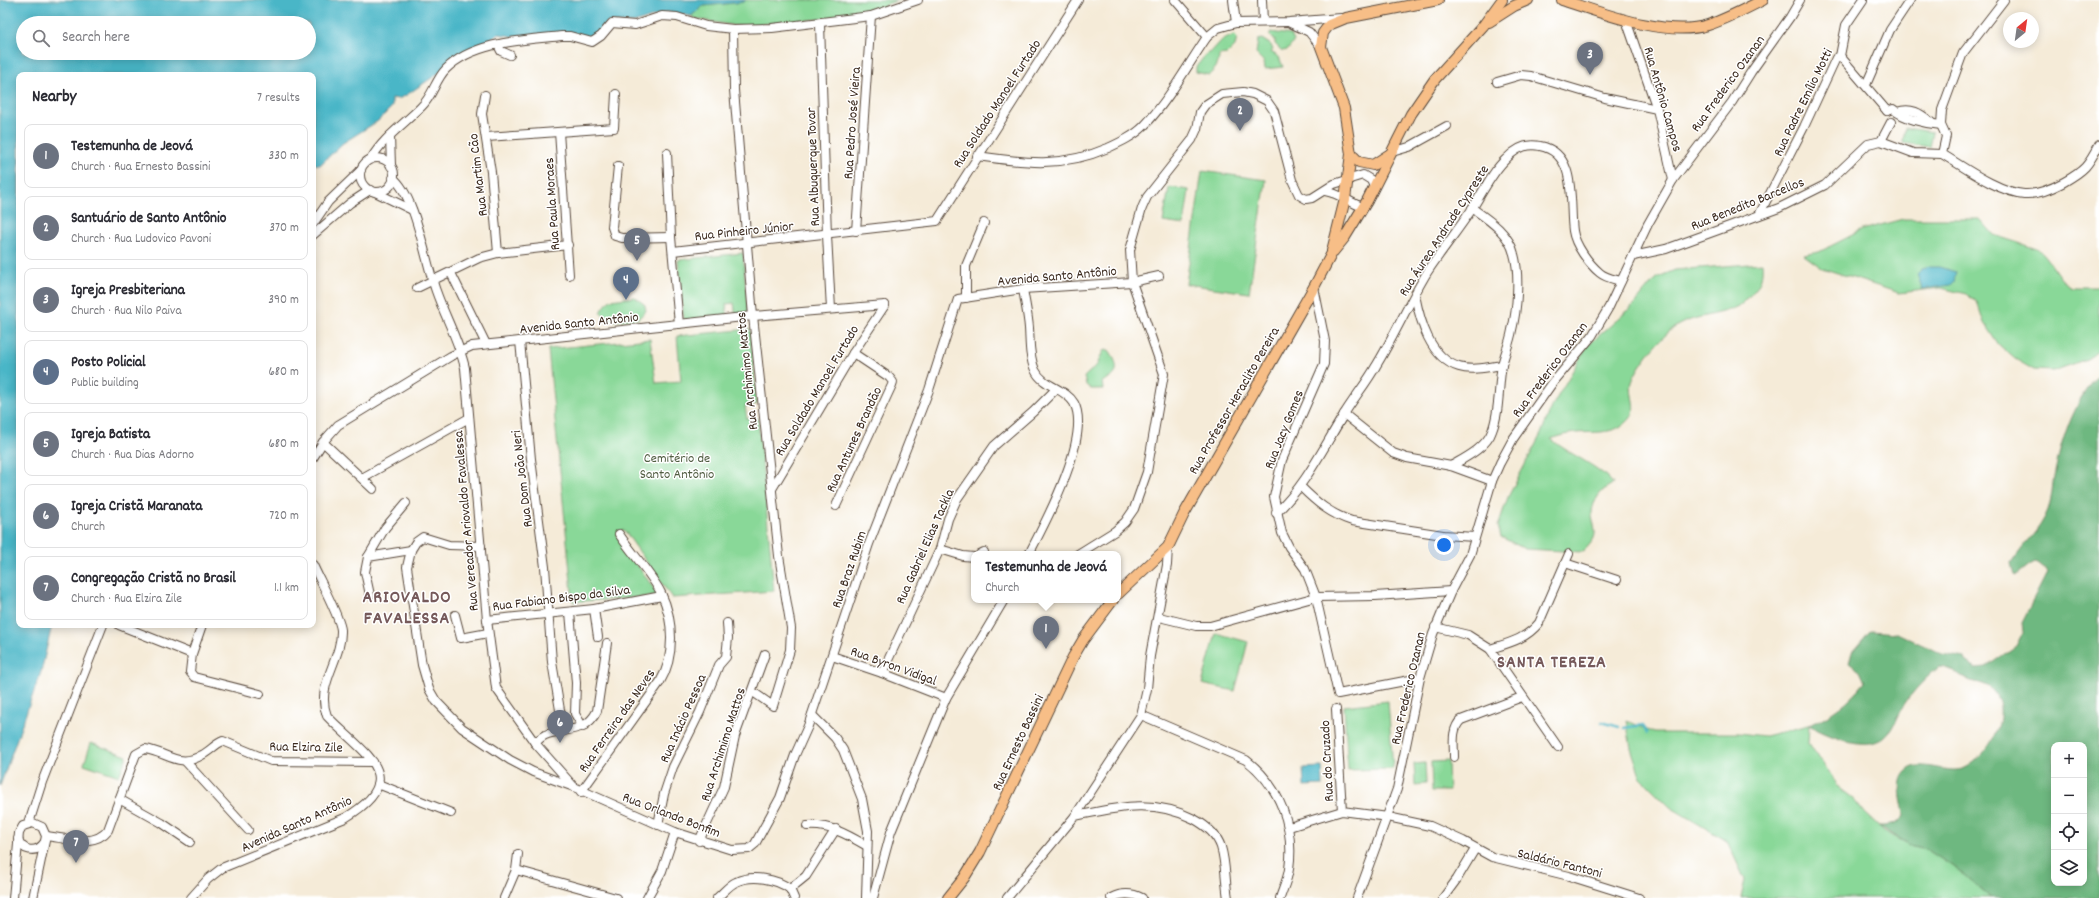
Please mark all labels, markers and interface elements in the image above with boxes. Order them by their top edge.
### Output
north arrow [2003,12,2039,48]
search box [16,16,316,60]
icon: search [30,27,52,49]
text: Search here [62,27,130,49]
street label: Rua Frederico Ozanan [1687,32,1771,137]
street label: Rua Soldado Manoel Furtado [949,36,1047,172]
pin: 3 [1577,42,1603,75]
street label: Rua Antônio Campos [1638,45,1687,154]
street label: Rua Padre Emílio Motti [1769,45,1839,160]
street label: Rua Pedro José Vieira [839,66,867,180]
text: Nearby [32,86,76,110]
text: 7 results [257,89,300,108]
pin: 2 [1227,98,1253,131]
street label: Rua Albuquerque Tovar [802,106,826,227]
street label: Rua Martim Cão [464,132,494,217]
text: Testemunha de Jeová [71,136,193,158]
text: 1 [45,147,47,166]
text: 330 m [268,147,299,166]
street label: Rua Paula Moraes [540,157,566,251]
text: Church · Rua Ernesto Bassini [71,158,210,177]
street label: Rua Áurea Andrade Cypreste [1395,161,1495,301]
street label: Rua Benedito Barcellos [1688,173,1808,237]
text: Santuário de Santo Antônio [71,208,226,230]
street label: Rua Pinheiro Júnior [694,217,795,247]
text: 2 [43,219,49,238]
text: 370 m [269,219,299,238]
pin: 5 [624,228,650,261]
text: Church · Rua Ludovico Pavoni [71,230,211,249]
street label: Avenida Santo Antônio [997,262,1118,292]
pin: 4 [613,267,639,300]
text: Igreja Presbiteriana [71,280,185,302]
text: 3 [43,291,49,310]
text: 390 m [268,291,299,310]
text: Church · Rua Nilo Paiva [71,302,181,321]
street label: Avenida Santo Antônio [519,308,640,340]
street label: Rua Archimimo Mattos [732,311,764,431]
street label: Rua Frederico Ozanan [1508,318,1593,422]
street label: Rua Soldado Manoel Furtado [771,322,865,460]
street label: Rua Professor Heraclito Pereira [1184,323,1285,478]
text: Posto Policial [71,352,146,374]
text: 4 [43,363,49,382]
text: 680 m [268,363,299,382]
text: Public building [71,374,139,393]
street label: Rua Antunes Brandão [822,384,888,496]
street label: Rua Jacy Gomes [1260,387,1310,472]
text: Igreja Batista [71,424,150,446]
street label: Rua Vereador Ariovaldo Favalessa [449,429,485,612]
street label: Rua Dom João Neri [507,429,539,528]
text: 5 [43,435,49,454]
text: 680 m [268,435,299,454]
text: Church · Rua Dias Adorno [71,446,194,465]
park label: Cemitério de Santo Antônio [640,449,714,485]
street label: Rua Gabriel Elias Tackla [891,486,960,608]
text: Igreja Cristã Maranata [71,496,202,518]
text: 6 [43,507,49,526]
text: 720 m [269,507,299,526]
text: Church [71,518,105,537]
street label: Rua Braz Rubim [827,528,872,611]
your location [1434,535,1454,555]
popup [971,551,1121,603]
text: Testemunha de Jeová [985,557,1107,579]
text: Congregação Cristã no Brasil [71,568,236,590]
text: 7 [44,579,48,598]
text: 1.1 km [274,579,299,598]
text: Church [985,579,1019,598]
street label: Rua Fabiano Bispo da Silva [491,581,632,617]
district label: ARIOVALDO FAVALESSA [363,586,451,632]
text: Church · Rua Elzira Zile [71,590,182,609]
pin: 1 [1033,616,1059,649]
street label: Rua Frederico Ozanan [1386,630,1432,747]
street label: Rua Byron Vidigal [847,642,940,692]
district label: SANTA TEREZA [1497,651,1607,676]
street label: Rua Ferreira das Neves [574,665,661,777]
street label: Rua Inácio Pessoa [655,671,712,766]
street label: Rua Archimimo Mattos [696,685,752,804]
street label: Rua Ernesto Bassini [988,691,1050,794]
pin: 6 [547,710,573,743]
street label: Rua do Cruzado [1316,720,1340,802]
street label: Rua Elzira Zile [269,737,343,759]
map controls [2051,742,2087,886]
button: + [2051,742,2087,778]
button: − [2051,778,2087,814]
street label: Rua Orlando Bonfim [619,788,723,844]
street label: Avenida Santo Antônio [238,791,356,858]
button: locate [2051,814,2087,850]
pin: 7 [63,830,89,863]
street label: Saldário Fantoni [1515,844,1604,884]
button: layers [2051,850,2087,886]

